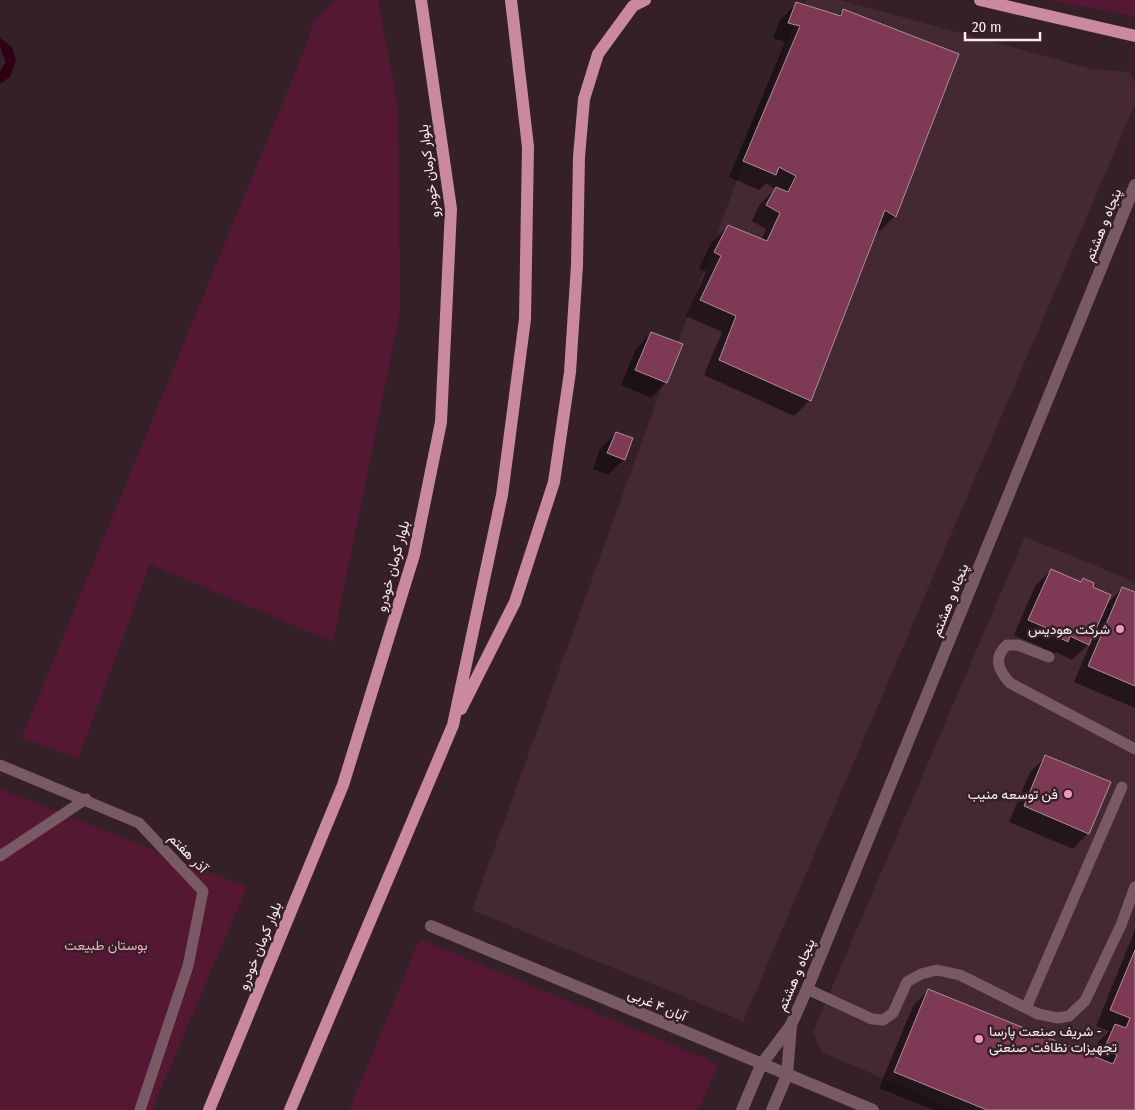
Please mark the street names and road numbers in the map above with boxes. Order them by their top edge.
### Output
street label: بلوار کرمان خودرو [415,123,443,219]
street label: پنجاه و هشتم [1081,186,1126,264]
street label: بلوار کرمان خودرو [373,519,413,613]
street label: پنجاه و هشتم [928,561,973,639]
street label: آذر هفتم [165,830,212,878]
street label: بلوار کرمان خودرو [235,899,285,993]
street label: پنجاه و هشتم [773,936,820,1014]
street label: آبان ۴ غربی [625,985,690,1026]

